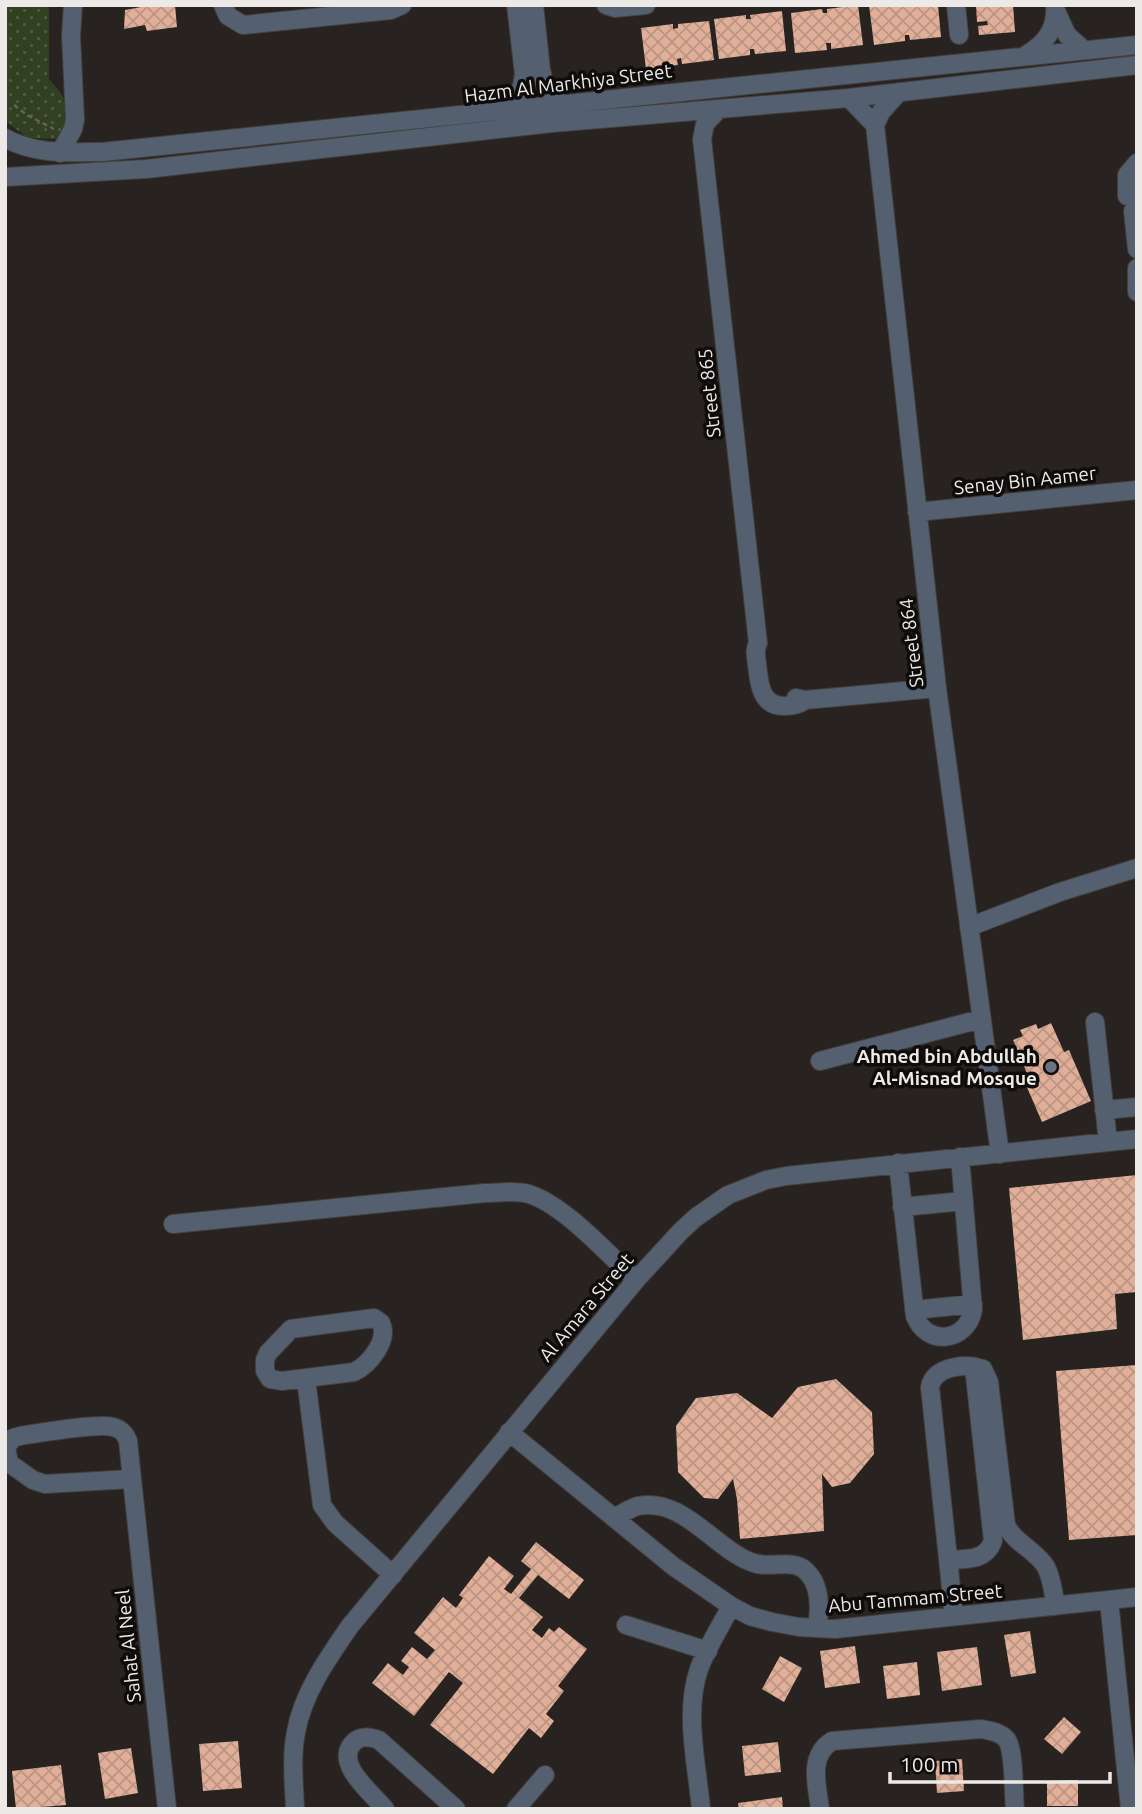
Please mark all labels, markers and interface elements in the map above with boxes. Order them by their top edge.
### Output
street label: Hazm Al Markhiya Street [463,59,674,107]
street label: Street 865 [693,347,725,439]
street label: Senay Bin Aamer [953,462,1097,498]
street label: Street 864 [895,597,927,689]
place label: Ahmed bin Abdullah Al-Misnad Mosque [857,1045,1037,1089]
marker: Ahmed bin Abdullah Al-Misnad Mosque [1043,1059,1059,1075]
street label: Al Amara Street [534,1248,638,1366]
street label: Abu Tammam Street [827,1579,1003,1617]
street label: Sahat Al Neel [111,1588,145,1704]
scale bar [890,1741,1110,1785]
text: 100 m [900,1752,958,1776]

